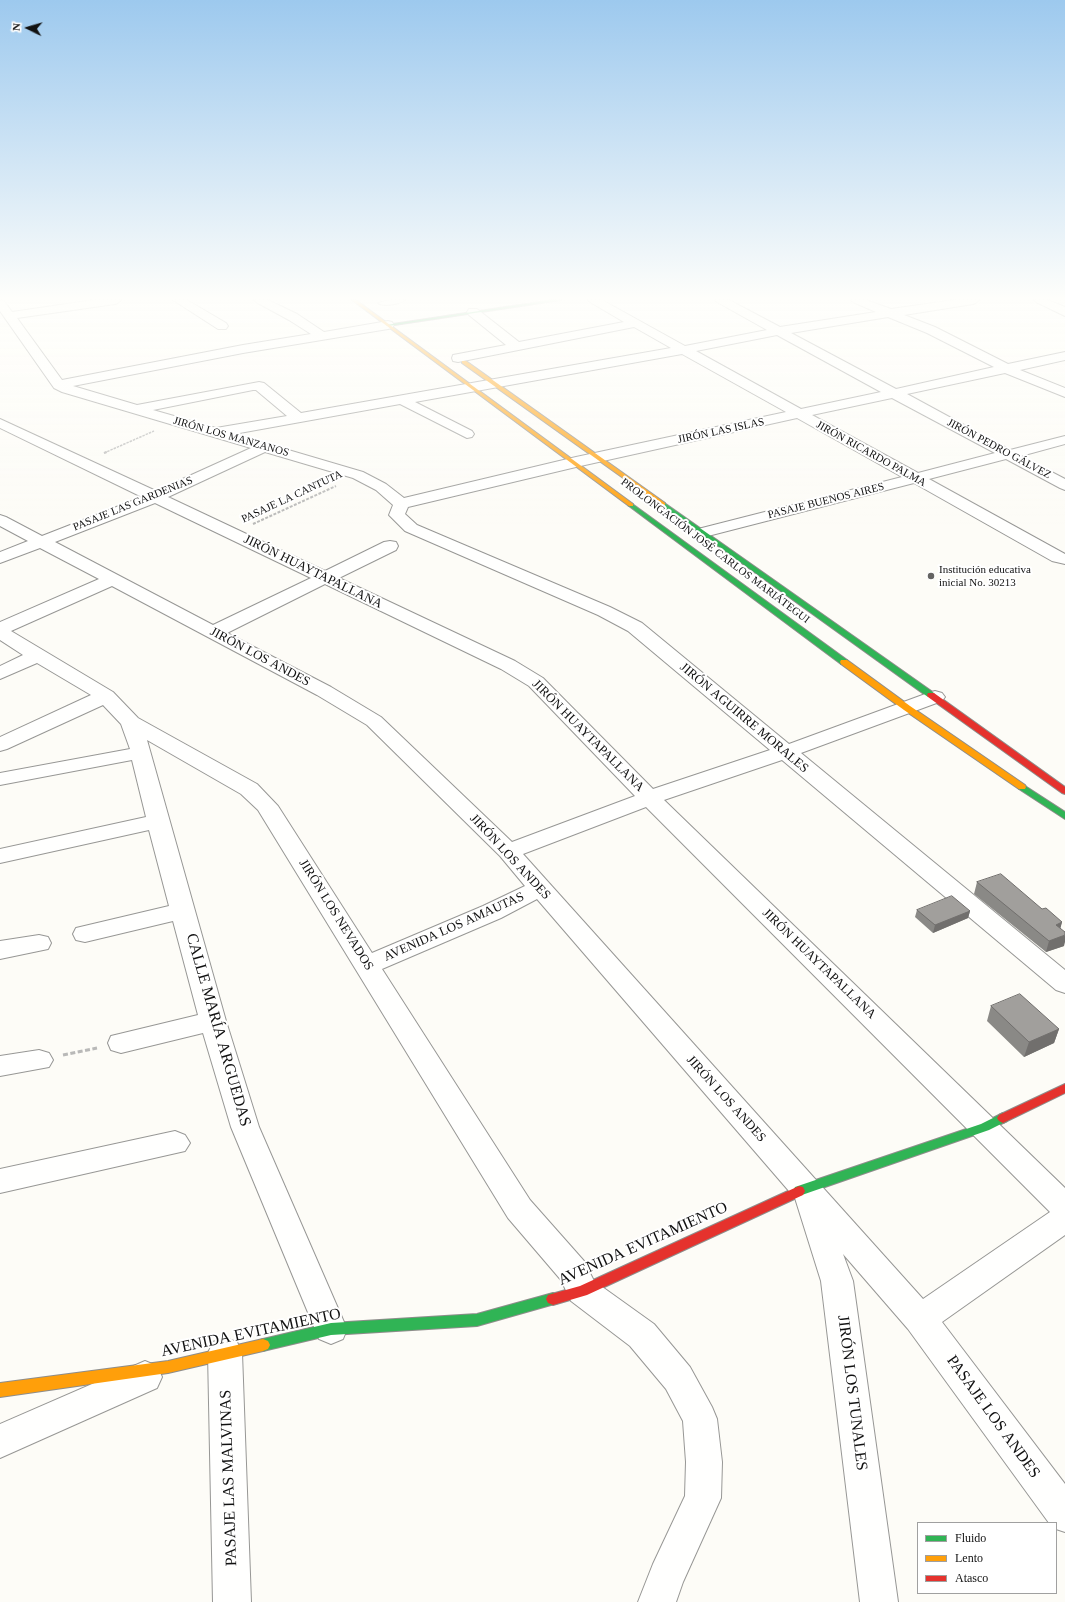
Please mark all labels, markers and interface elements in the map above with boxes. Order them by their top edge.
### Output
north arrow [8,8,48,48]
text: N [10,22,22,31]
street label: JIRÓN LOS MANZANOS [172,414,290,460]
street label: JIRÓN LAS ISLAS [677,415,765,447]
street label: JIRÓN PEDRO GÁLVEZ [945,416,1053,482]
street label: JIRÓN RICARDO PALMA [814,418,928,490]
street label: PASAJE LA CANTUTA [239,468,345,526]
street label: PASAJE LAS GARDENIAS [71,474,195,534]
street label: PROLONGACIÓN JOSÉ CARLOS MARIÁTEGUI [618,476,812,626]
street label: PASAJE BUENOS AIRES [766,480,886,522]
street label: JIRÓN HUAYTAPALLANA [241,532,385,612]
place label: Institución educativa inicial No. 30213 [939,563,1031,589]
marker: Institución educativa inicial No. 30213 [926,571,936,581]
street label: JIRÓN LOS ANDES [207,624,313,690]
street label: JIRÓN AGUIRRE MORALES [676,660,812,776]
street label: JIRÓN HUAYTAPALLANA [529,677,647,795]
street label: JIRÓN LOS ANDES [466,811,554,903]
street label: JIRÓN LOS NEVADOS [295,856,377,974]
street label: AVENIDA LOS AMAUTAS [381,889,527,965]
street label: JIRÓN HUAYTAPALLANA [759,906,879,1022]
street label: CALLE MARÍA ARGUEDAS [181,931,255,1129]
street label: JIRÓN LOS ANDES [683,1052,769,1146]
street label: AVENIDA EVITAMIENTO [555,1198,731,1290]
street label: AVENIDA EVITAMIENTO [159,1305,343,1361]
street label: JIRÓN LOS TUNALES [833,1314,871,1472]
street label: PASAJE LOS ANDES [942,1352,1044,1482]
street label: PASAJE LAS MALVINAS [216,1389,242,1567]
legend [917,1522,1057,1594]
text: Fluido [955,1531,986,1545]
text: Lento [955,1551,983,1565]
text: Atasco [955,1571,988,1585]

